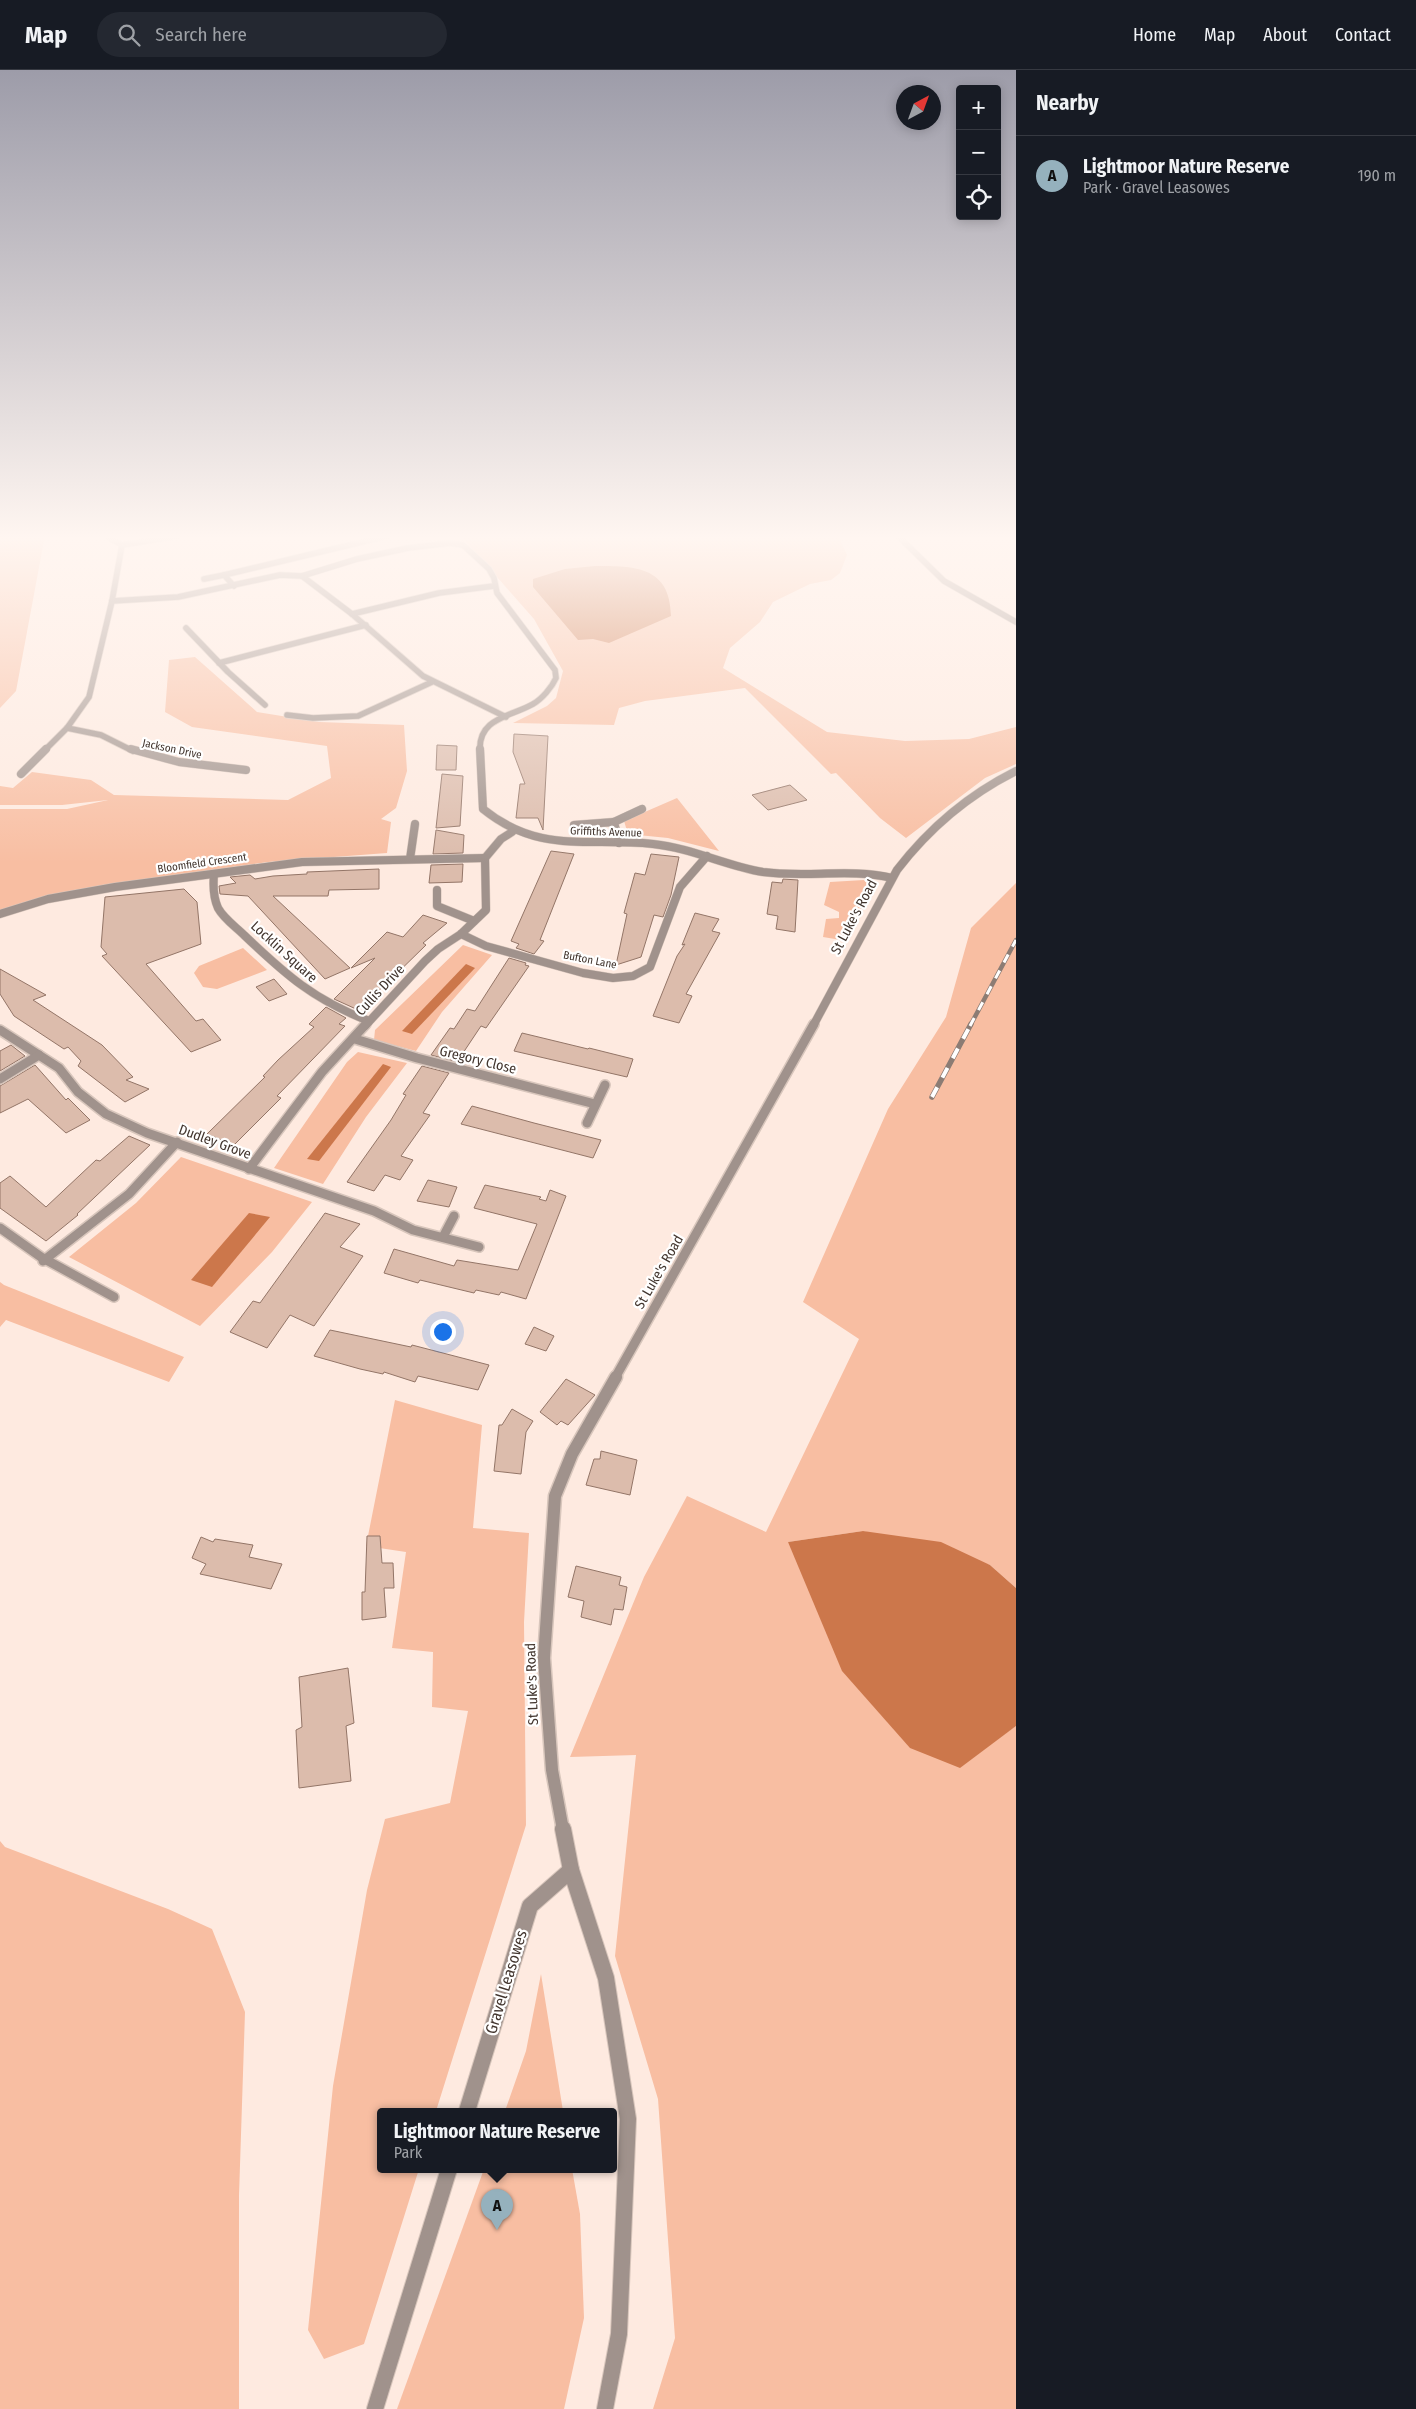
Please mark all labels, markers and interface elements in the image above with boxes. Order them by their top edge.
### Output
search box [97,12,447,57]
text: Map [25,21,67,49]
icon: search [115,21,143,49]
text: Search here [155,23,247,46]
text: Home [1133,24,1176,46]
text: Map [1204,24,1235,46]
text: About [1263,24,1307,46]
text: Contact [1335,24,1391,46]
north arrow [896,85,941,130]
map controls [956,85,1001,220]
button: + [956,85,1001,130]
text: Nearby [1036,90,1098,116]
button: − [956,130,1001,175]
text: Lightmoor Nature Reserve [1083,155,1289,178]
text: A [1048,166,1056,185]
text: 190 m [1358,166,1396,185]
button: locate [956,175,1001,220]
text: Park · Gravel Leasowes [1083,178,1230,197]
street label: Jackson Drive [141,736,203,762]
street label: Griffiths Avenue [570,824,642,840]
street label: Bloomfield Crescent [157,850,248,876]
street label: St Luke's Road [827,877,881,957]
street label: Locklin Square [247,918,321,986]
street label: Bufton Lane [562,948,618,972]
street label: Cullis Drive [352,961,408,1019]
street label: Gregory Close [438,1042,518,1078]
street label: Dudley Grove [176,1121,254,1163]
street label: St Luke's Road [631,1232,687,1312]
your location [430,1319,456,1345]
street label: St Luke's Road [522,1643,542,1725]
street label: Gravel Leasowes [481,1928,531,2036]
popup [377,2108,617,2173]
text: Lightmoor Nature Reserve [394,2120,600,2143]
text: Park [394,2143,422,2162]
pin: A [481,2189,513,2230]

